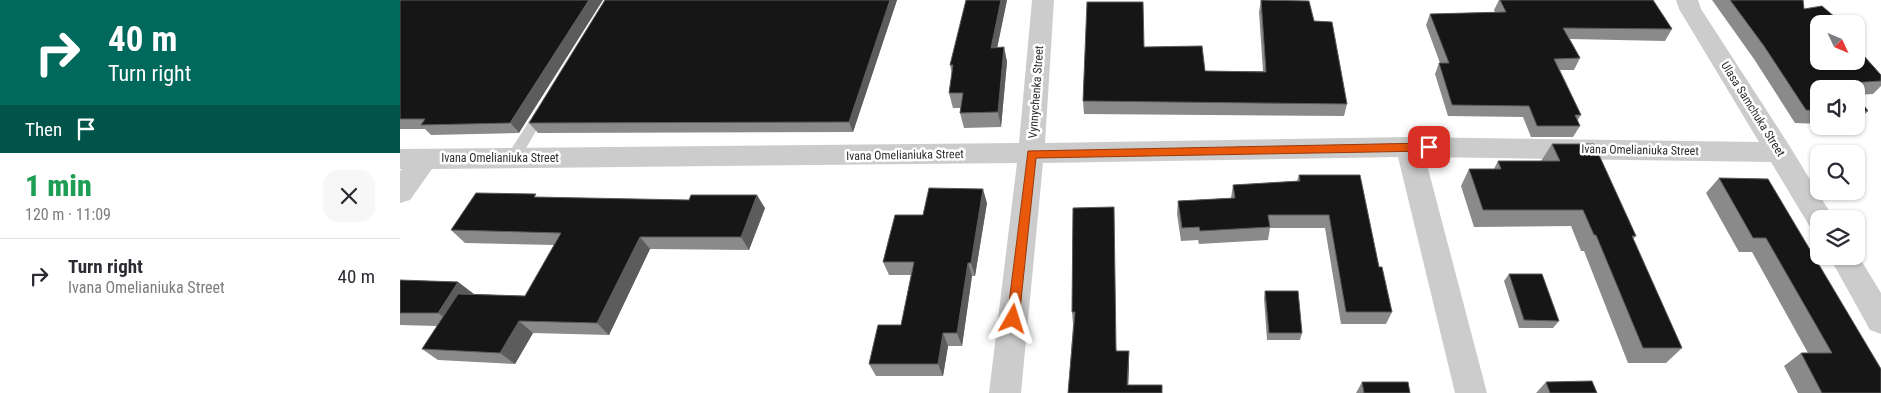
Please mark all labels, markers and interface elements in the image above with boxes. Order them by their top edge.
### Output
north arrow [1810,15,1865,70]
map controls [1810,15,1865,265]
text: 40 m [108,19,177,60]
icon: right [25,20,90,85]
street label: Vynnychenka Street [1026,45,1046,139]
street label: Ulasa Samchuka Street [1718,59,1788,159]
text: Turn right [108,61,191,86]
button: sound [1810,80,1865,135]
icon: arrive [72,115,100,143]
text: Then [25,118,62,141]
pin [1408,126,1450,168]
icon: arrive [1415,133,1443,161]
street label: Ivana Omelianiuka Street [1581,142,1699,158]
button: search [1810,145,1865,200]
street label: Ivana Omelianiuka Street [846,147,964,163]
street label: Ivana Omelianiuka Street [441,151,559,165]
text: 1 min [25,168,92,203]
button: close [323,170,375,222]
text: 120 m · 11:09 [25,205,111,224]
button: layers [1810,210,1865,265]
text: Turn right [68,255,143,278]
icon: right [25,262,53,290]
text: 40 m [338,265,375,288]
text: Ivana Omelianiuka Street [68,278,225,297]
position arrow [986,292,1038,344]

